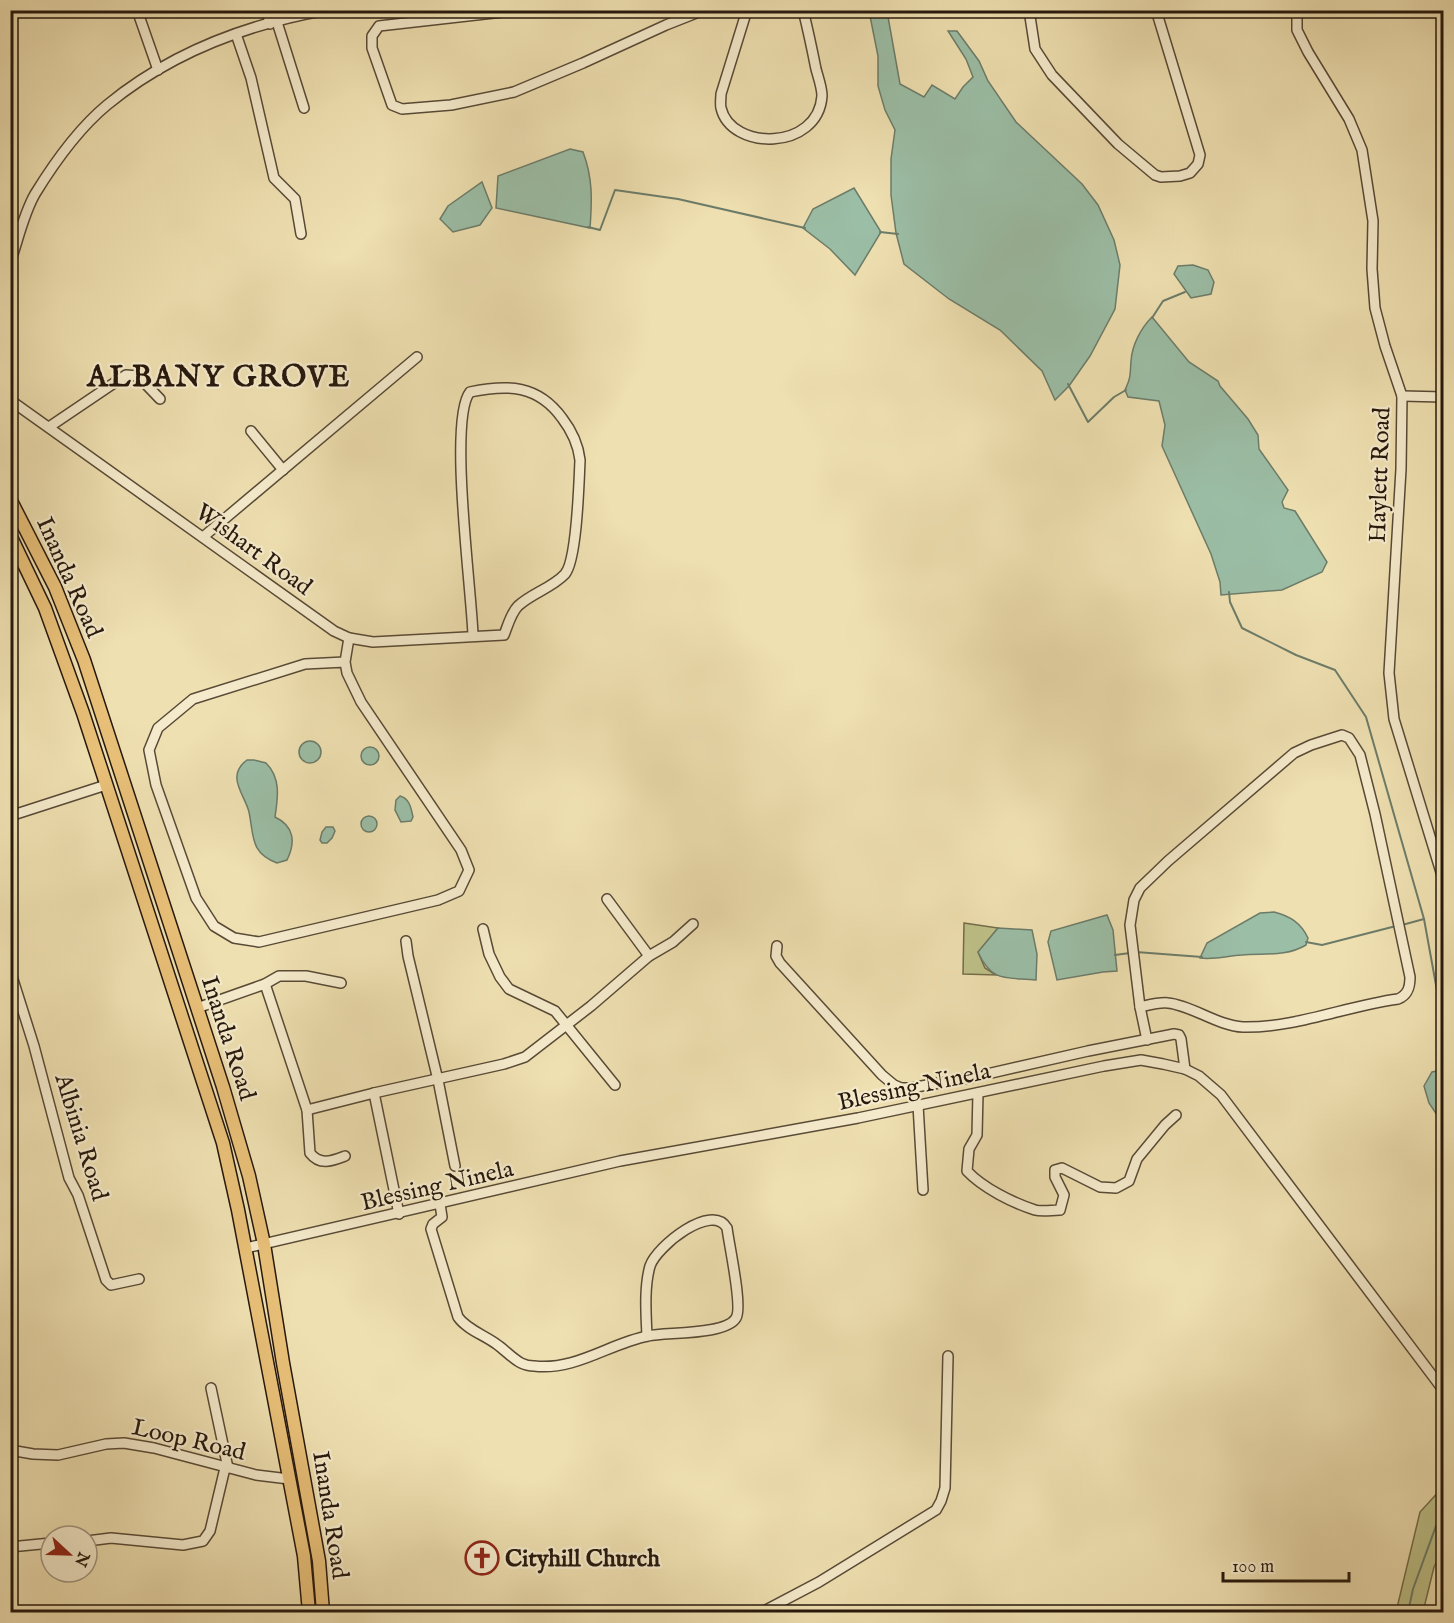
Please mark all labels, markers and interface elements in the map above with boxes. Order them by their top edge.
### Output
district label: ALBANY GROVE [86,359,351,397]
street label: Haylett Road [1363,406,1398,543]
street label: Wishart Road [188,497,318,603]
street label: Inanda Road [28,512,109,643]
street label: Inanda Road [193,972,262,1105]
street label: Blessing Ninela [835,1056,994,1119]
street label: Albinia Road [46,1069,115,1205]
street label: Blessing Ninela [358,1154,517,1219]
street label: Loop Road [129,1412,249,1469]
street label: Inanda Road [304,1449,355,1582]
north arrow [39,1524,99,1584]
church icon: Cityhill Church [464,1540,500,1576]
place label: Cityhill Church [505,1544,660,1575]
scale bar [1223,1545,1349,1583]
text: N [69,1548,93,1569]
text: 100 m [1232,1556,1274,1579]

